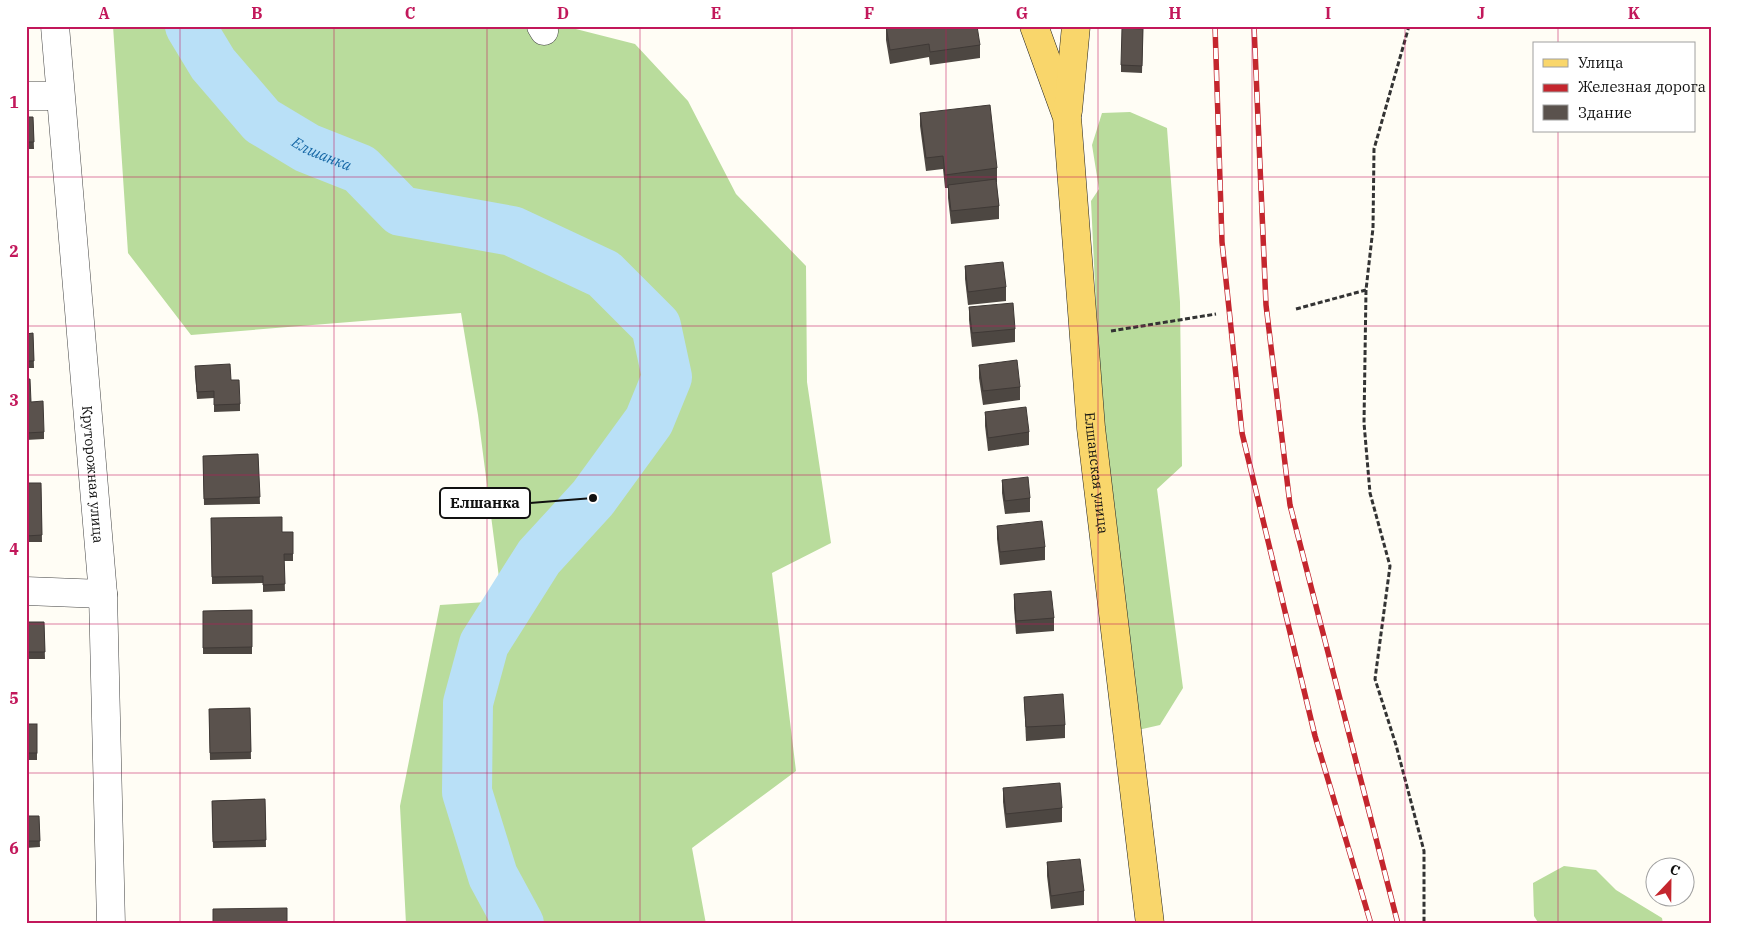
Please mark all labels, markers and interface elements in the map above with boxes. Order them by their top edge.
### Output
text: A [98,3,110,23]
text: B [251,3,263,23]
text: C [405,3,415,23]
text: D [557,3,569,23]
text: E [711,3,721,23]
text: F [864,3,874,23]
text: G [1016,3,1028,23]
text: H [1169,3,1182,23]
text: I [1325,3,1331,23]
text: J [1477,3,1485,23]
text: K [1628,3,1641,23]
legend [1533,42,1696,132]
text: Улица [1578,53,1623,72]
text: Железная дорога [1578,77,1706,96]
text: 1 [9,92,19,112]
text: Здание [1578,103,1632,122]
water label: Елшанка [288,131,355,175]
text: 2 [9,241,19,261]
text: 3 [9,390,19,410]
street label: Круторожная улица [78,405,108,544]
street label: Елшанская улица [1081,411,1113,535]
callout: Елшанка [440,488,530,518]
text: Елшанка [450,493,520,512]
text: 4 [9,539,19,559]
text: 5 [9,688,19,708]
text: 6 [9,838,19,858]
north arrow [1646,858,1696,908]
text: С [1667,860,1683,880]

